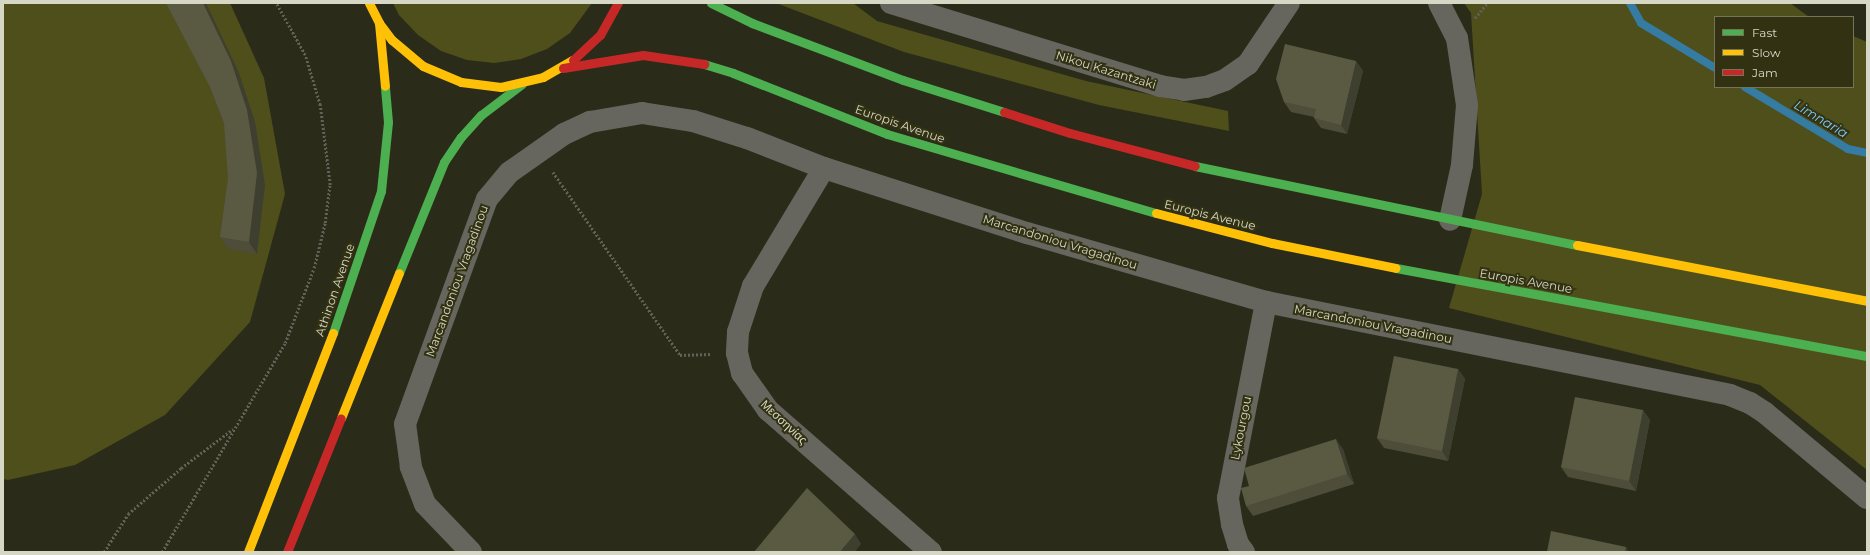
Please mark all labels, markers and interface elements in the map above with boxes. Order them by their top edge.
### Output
legend [1714,16,1854,88]
text: Fast [1752,25,1777,40]
text: Slow [1752,45,1781,60]
street label: Nikou Kazantzaki [1054,48,1158,92]
text: Jam [1752,65,1778,80]
water label: Limnaria [1791,97,1851,141]
street label: Europis Avenue [853,102,947,146]
street label: Europis Avenue [1163,197,1257,233]
street label: Marcandoniou Vragadinou [423,203,491,359]
street label: Marcandoniou Vragadinou [981,212,1139,272]
street label: Athinon Avenue [312,242,358,338]
street label: Europis Avenue [1479,266,1573,296]
street label: Marcandoniou Vragadinou [1293,302,1453,346]
street label: Lykourgou [1228,395,1254,461]
street label: Μεσσηνίας [758,397,810,447]

